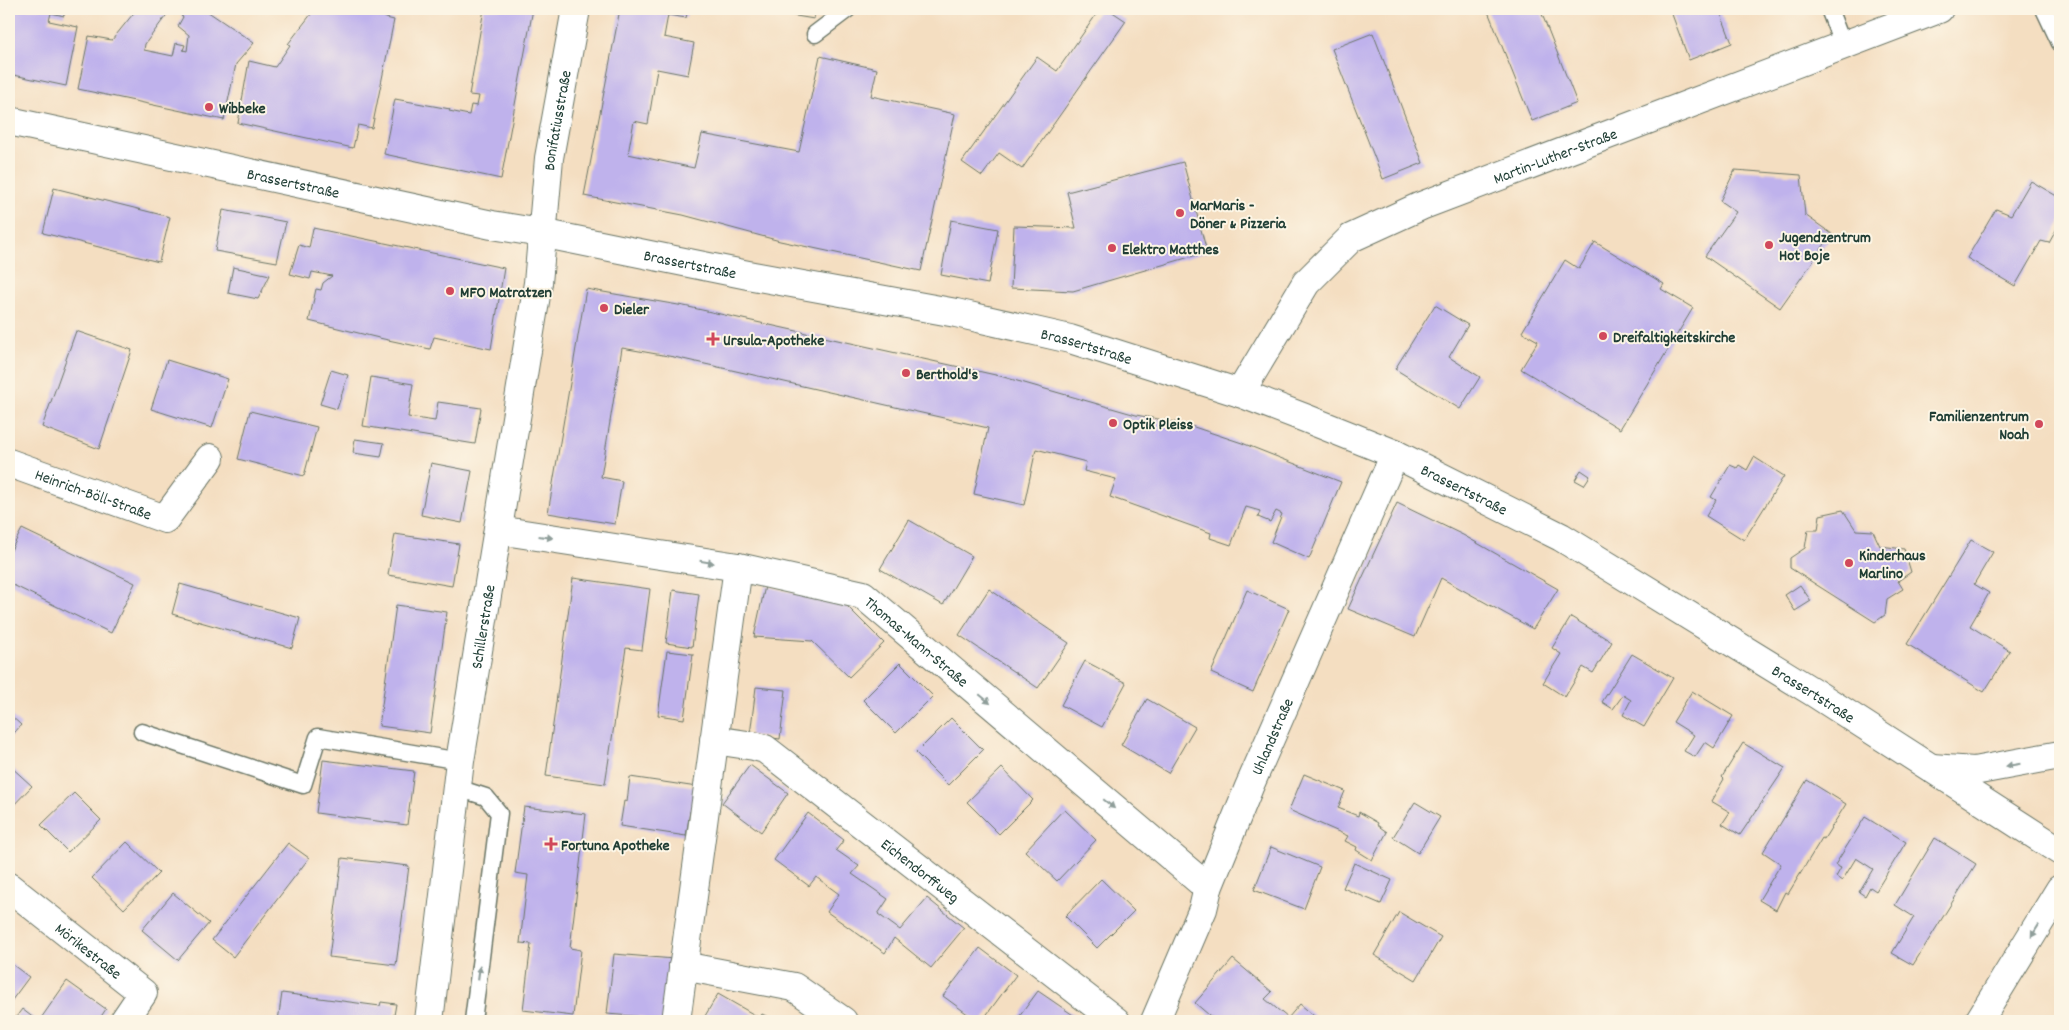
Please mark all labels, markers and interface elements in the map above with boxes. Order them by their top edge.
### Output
street label: Bonifatiusstraße [539,69,579,172]
place label: Wibbeke [219,98,266,121]
marker: Wibbeke [203,101,215,113]
street label: Martin-Luther-Straße [1490,123,1621,191]
street label: Brassertstraße [244,164,341,206]
place label: MarMaris - Döner & Pizzeria [1190,195,1287,236]
marker: MarMaris - Döner & Pizzeria [1174,207,1186,219]
place label: Jugendzentrum Hot Boje [1779,227,1871,268]
place label: Elektro Matthes [1122,239,1219,262]
marker: Jugendzentrum Hot Boje [1763,239,1775,251]
marker: Elektro Matthes [1106,242,1118,254]
street label: Brassertstraße [641,245,738,286]
place label: MFO Matratzen [460,282,552,305]
marker: MFO Matratzen [444,285,456,297]
place label: Dieler [614,299,650,322]
marker: Dieler [598,302,610,314]
street label: Brassertstraße [1038,324,1134,372]
place label: Dreifaltigkeitskirche [1613,327,1735,350]
place label: Ursula-Apotheke [723,330,824,353]
marker: Dreifaltigkeitskirche [1597,330,1609,342]
marker: Ursula-Apotheke [707,333,719,345]
place label: Berthold's [916,364,978,387]
marker: Berthold's [900,367,912,379]
place label: Familienzentrum Noah [1929,406,2029,447]
place label: Optik Pleiss [1123,414,1193,437]
marker: Optik Pleiss [1107,417,1119,429]
marker: Familienzentrum Noah [2033,418,2045,430]
street label: Brassertstraße [1416,460,1511,522]
street label: Heinrich-Böll-Straße [31,464,154,527]
one-way arrow [539,533,555,541]
place label: Kinderhaus Marlino [1859,545,1926,586]
marker: Kinderhaus Marlino [1843,557,1855,569]
one-way arrow [699,558,715,566]
street label: Schillerstraße [466,583,503,671]
street label: Thomas-Mann-Straße [859,592,972,694]
street label: Brassertstraße [1767,660,1859,730]
one-way arrow [979,693,991,704]
street label: Uhlandstraße [1247,695,1301,779]
one-way arrow [2004,761,2020,769]
one-way arrow [1103,798,1115,809]
street label: Eichendorffweg [875,834,964,910]
place label: Fortuna Apotheke [561,835,670,858]
marker: Fortuna Apotheke [545,838,557,850]
street label: Mörikestraße [49,918,126,986]
one-way arrow [2030,924,2039,937]
one-way arrow [475,965,483,981]

